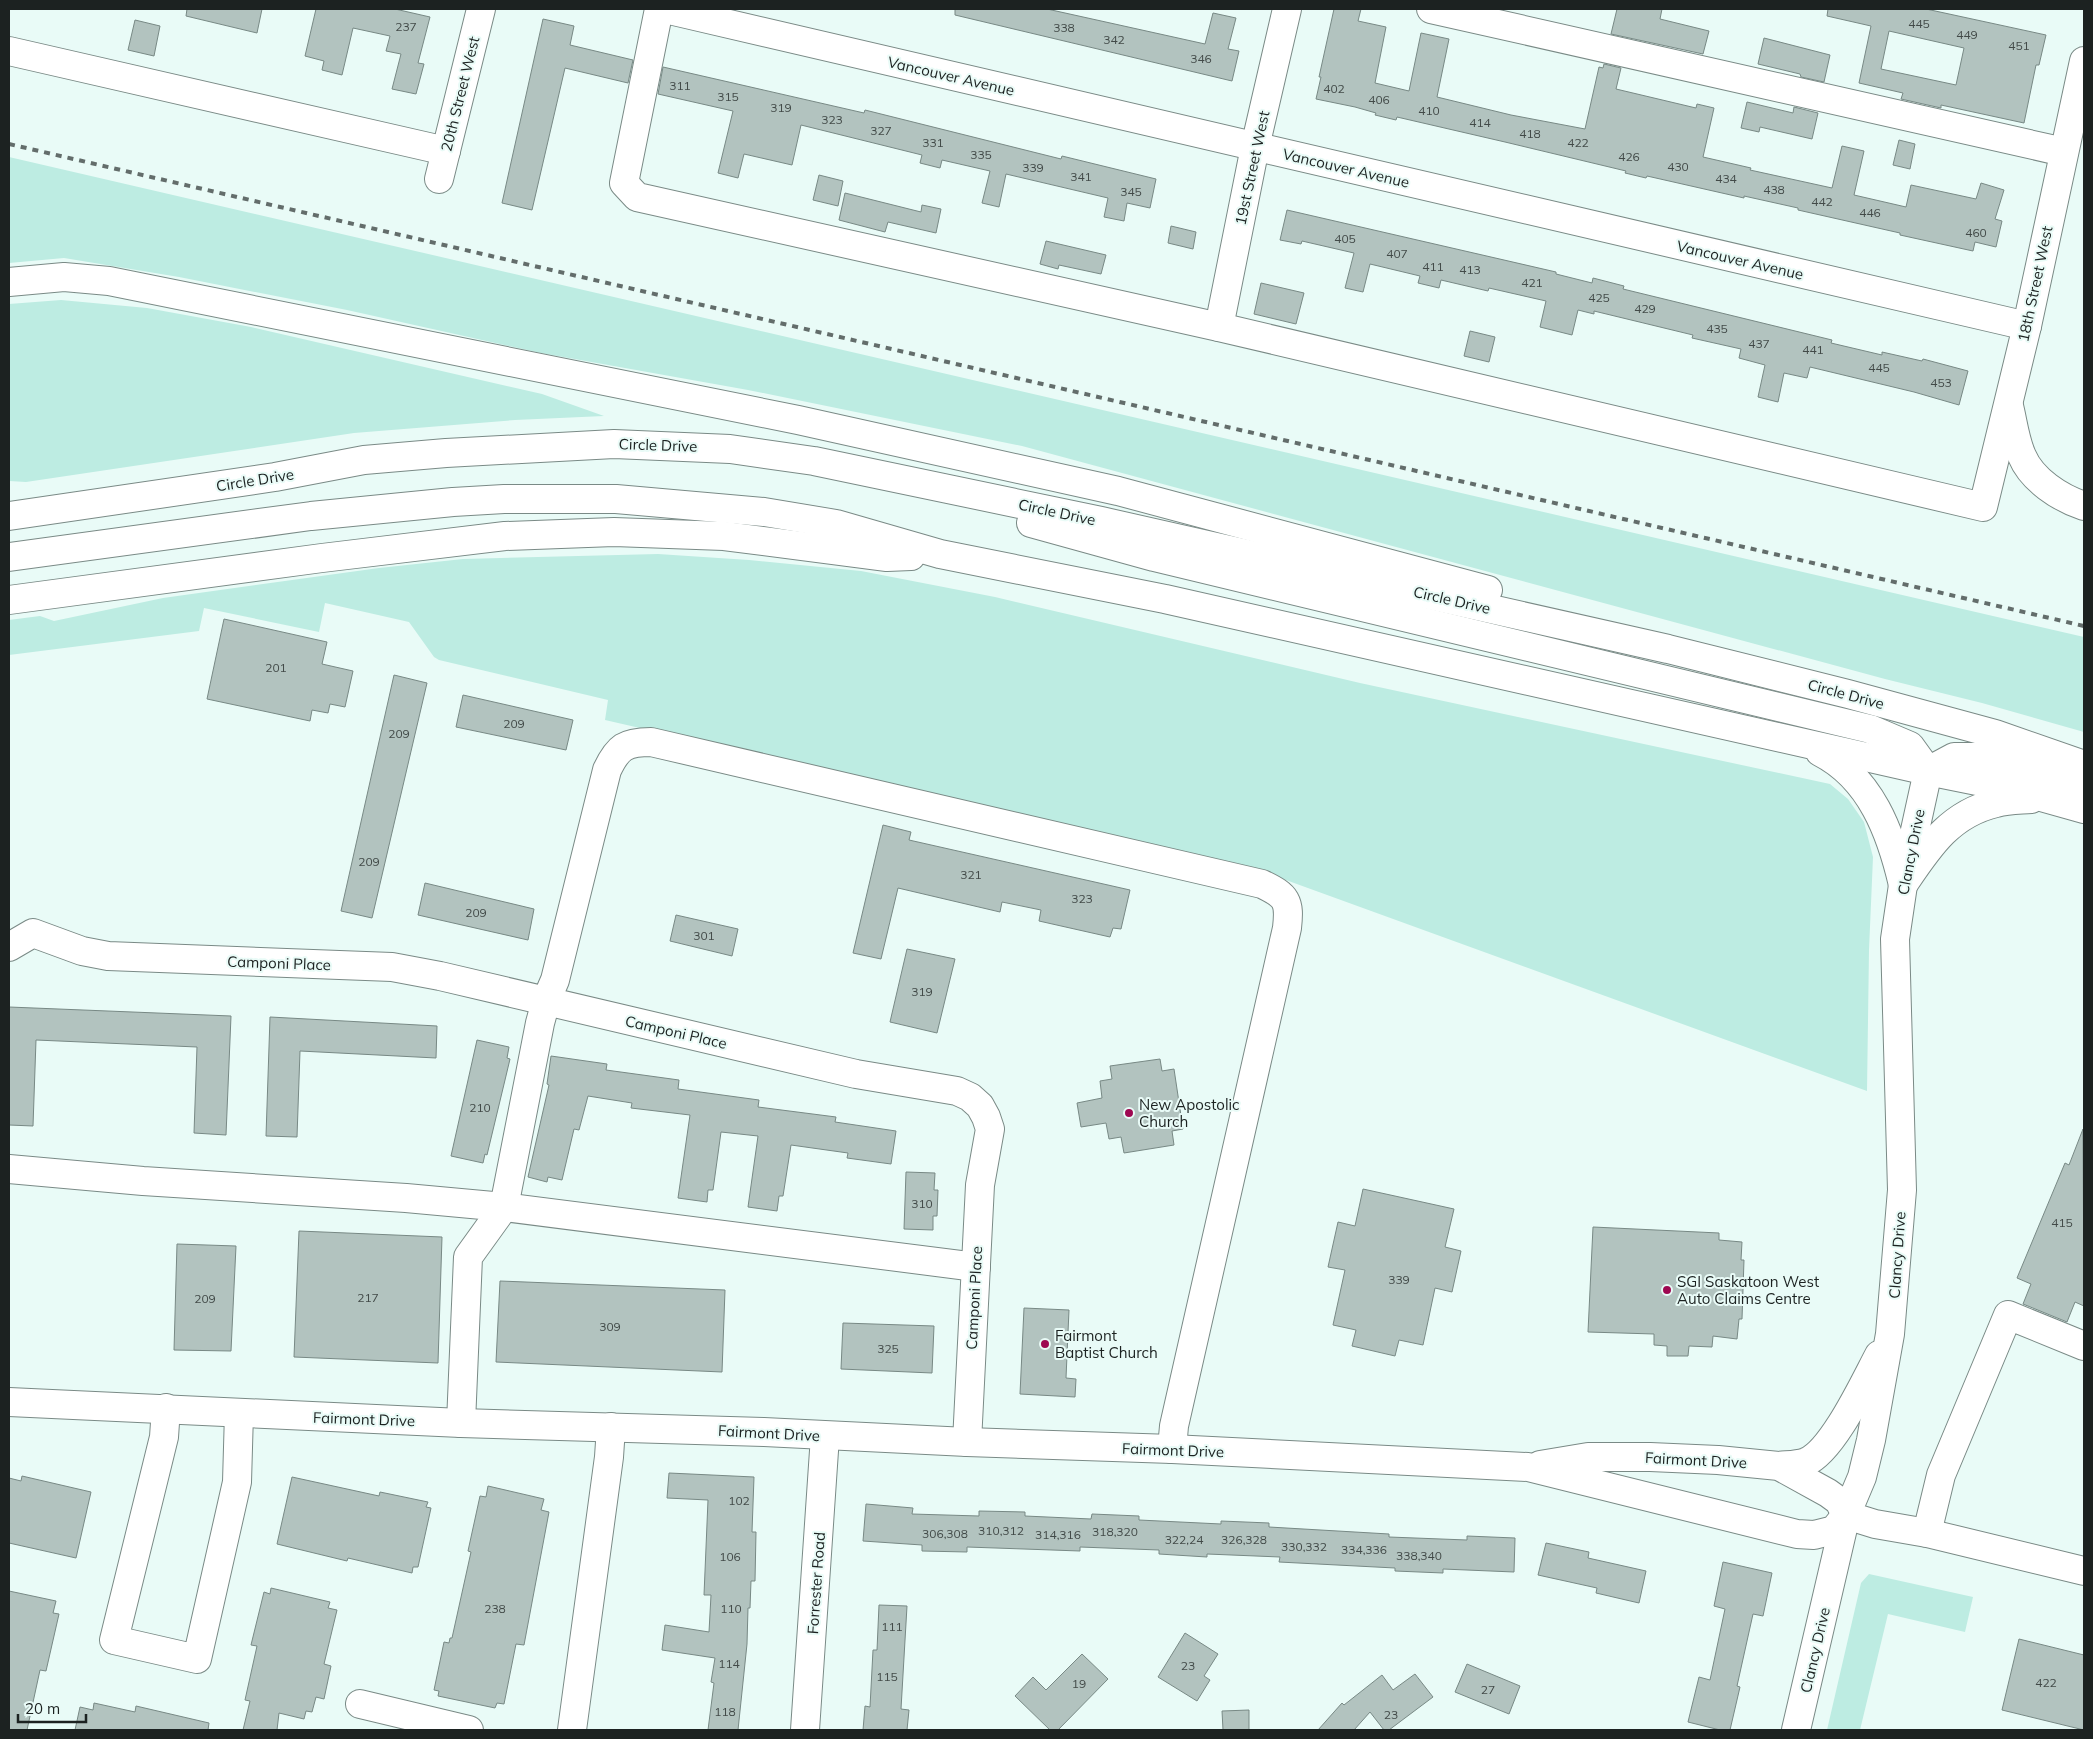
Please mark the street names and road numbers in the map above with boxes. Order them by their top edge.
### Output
street label: 20th Street West [437,34,483,154]
street label: Vancouver Avenue [886,52,1016,100]
street label: 19st Street West [1231,109,1273,227]
street label: Vancouver Avenue [1281,144,1411,192]
street label: 18th Street West [2013,224,2057,344]
street label: Vancouver Avenue [1675,236,1805,284]
street label: Circle Drive [618,434,698,456]
street label: Circle Drive [215,464,295,496]
street label: Circle Drive [1017,495,1097,529]
street label: Circle Drive [1412,582,1492,618]
street label: Circle Drive [1806,675,1886,713]
street label: Clancy Drive [1893,807,1929,897]
street label: Camponi Place [227,952,331,974]
street label: Camponi Place [623,1011,729,1053]
street label: Clancy Drive [1884,1211,1910,1299]
street label: Camponi Place [962,1246,986,1350]
street label: Fairmont Drive [313,1408,415,1430]
street label: Fairmont Drive [718,1421,820,1445]
street label: Fairmont Drive [1122,1439,1224,1461]
street label: Fairmont Drive [1645,1448,1747,1472]
street label: Forrester Road [803,1531,829,1635]
street label: Clancy Drive [1796,1605,1834,1695]

